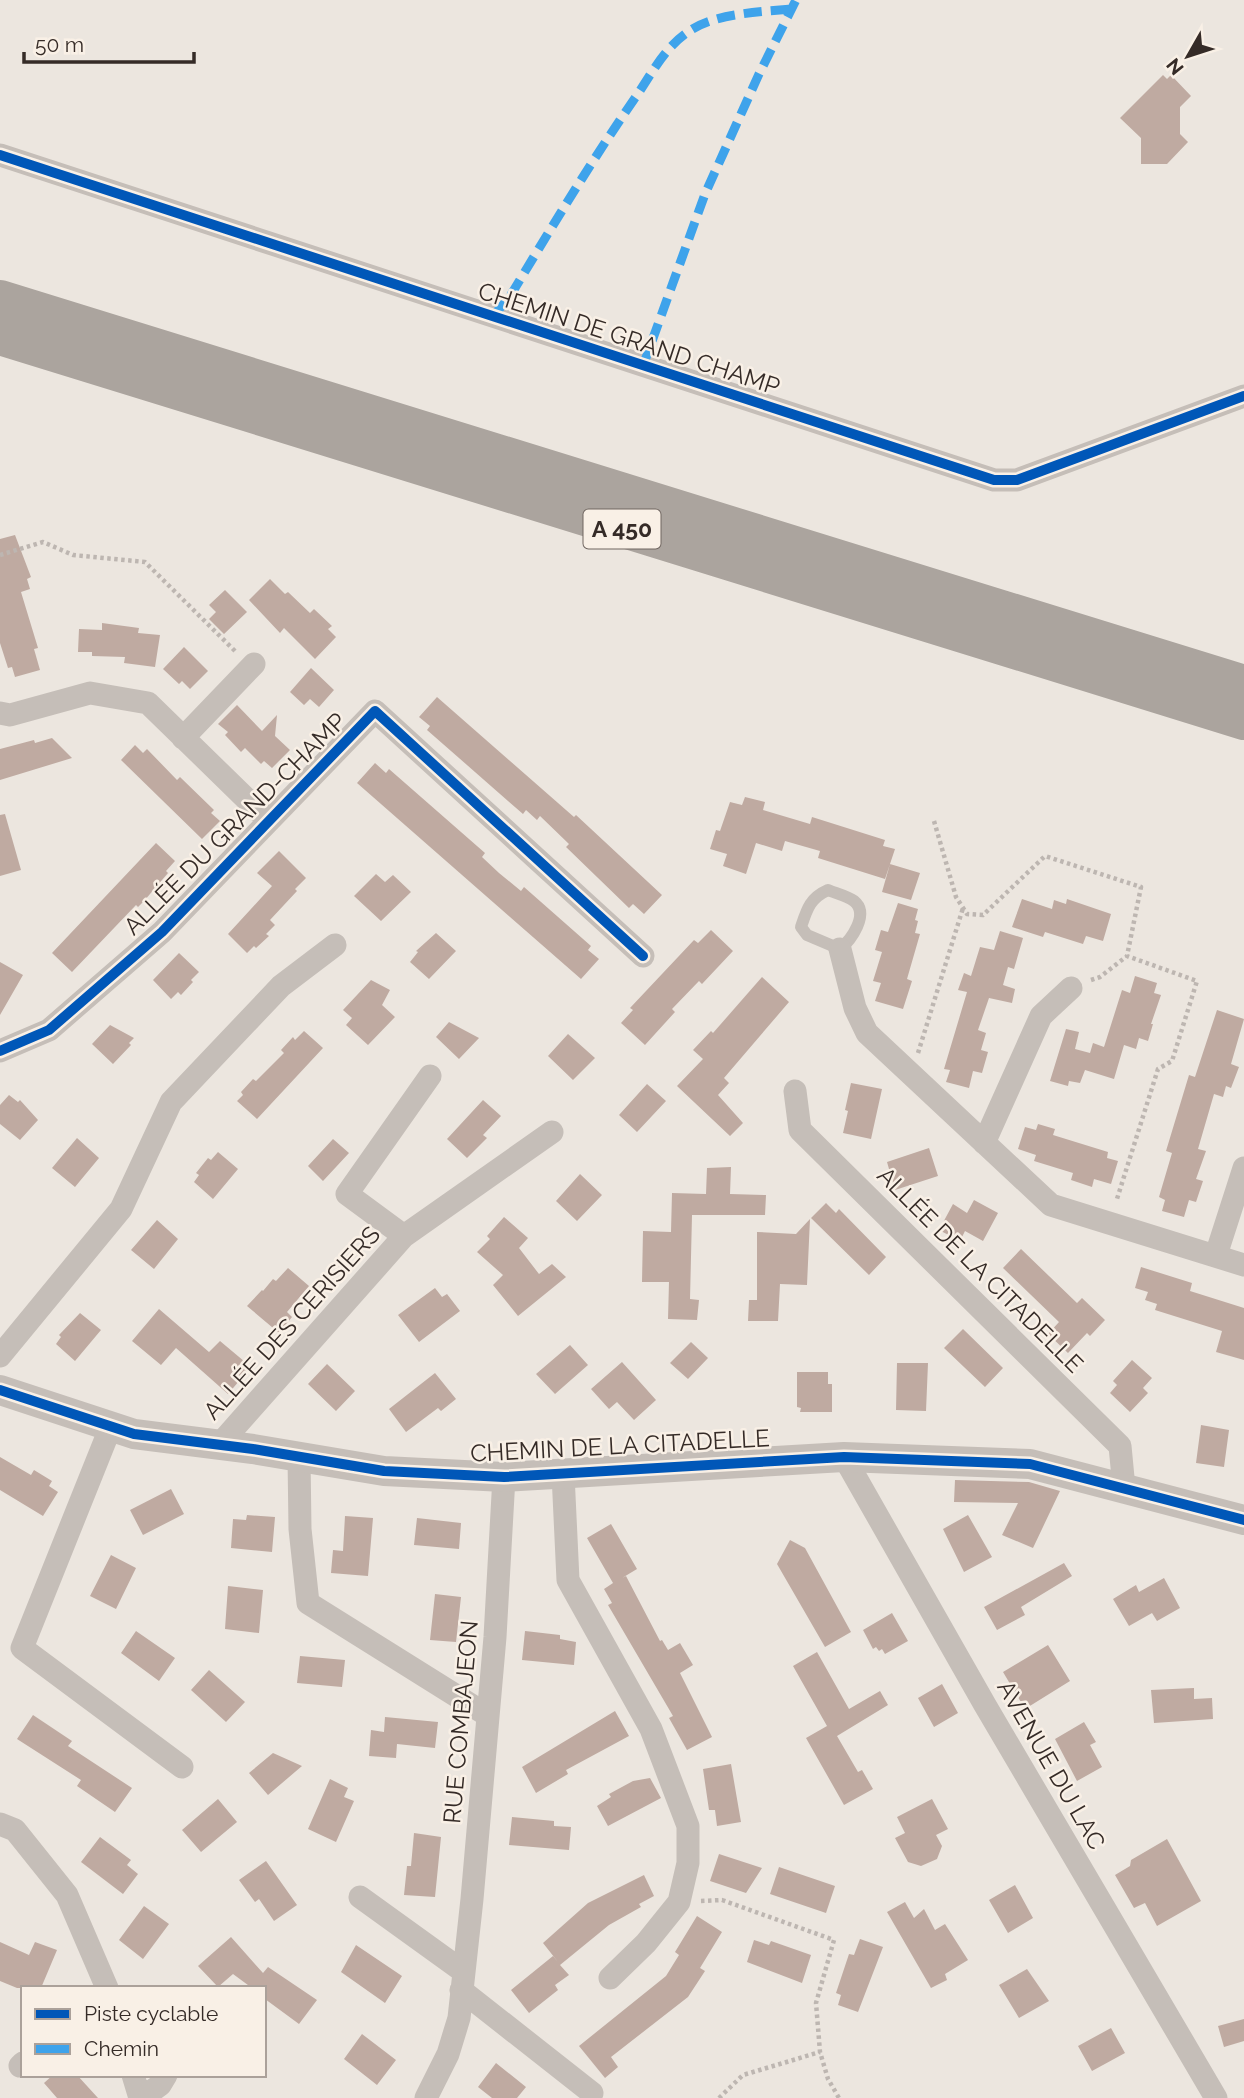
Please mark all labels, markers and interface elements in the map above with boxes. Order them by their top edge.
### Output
scale bar [24,21,194,65]
north arrow [1153,21,1223,91]
text: 50 m [35,32,84,57]
text: N [1162,54,1188,79]
street label: CHEMIN DE GRAND CHAMP [475,276,784,401]
road number: A 450 [584,509,660,548]
street label: ALLÉE DU GRAND-CHAMP [118,707,352,941]
street label: ALLÉE DE LA CITADELLE [871,1161,1089,1379]
street label: ALLÉE DES CERISIERS [197,1220,386,1425]
street label: CHEMIN DE LA CITADELLE [469,1423,771,1468]
street label: RUE COMBAJEON [437,1619,484,1825]
street label: AVENUE DU LAC [991,1675,1112,1855]
legend [21,1986,266,2077]
text: Piste cyclable [84,2001,218,2026]
text: Chemin [84,2036,159,2061]

